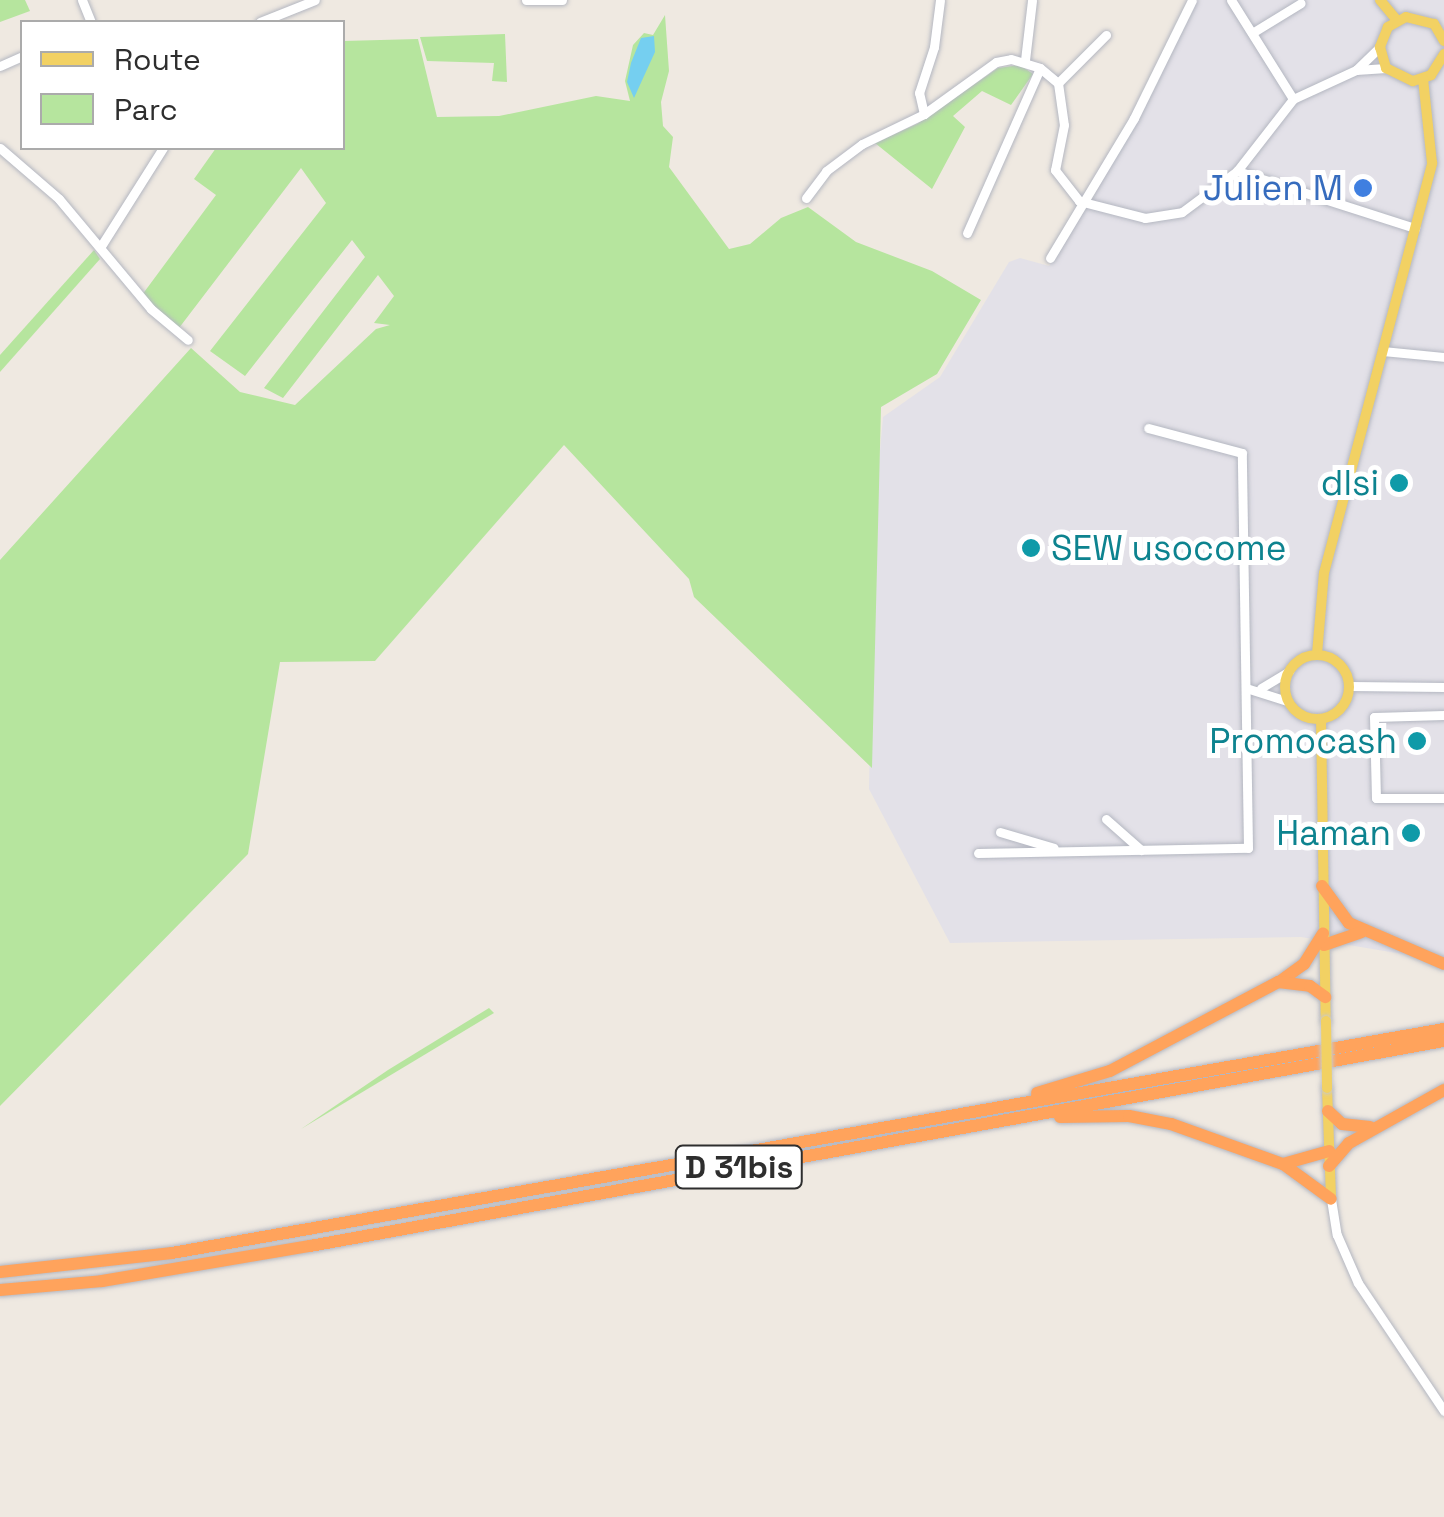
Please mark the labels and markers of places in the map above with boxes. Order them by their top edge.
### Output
place label: Julien M [1203,167,1343,209]
marker: Julien M [1352,177,1374,199]
place label: dlsi [1321,462,1379,504]
marker: dlsi [1388,472,1410,494]
place label: SEW usocome [1051,527,1287,569]
marker: SEW usocome [1020,537,1042,559]
place label: Promocash [1209,720,1397,762]
marker: Promocash [1406,730,1428,752]
place label: Haman [1276,812,1391,854]
marker: Haman [1400,822,1422,844]

